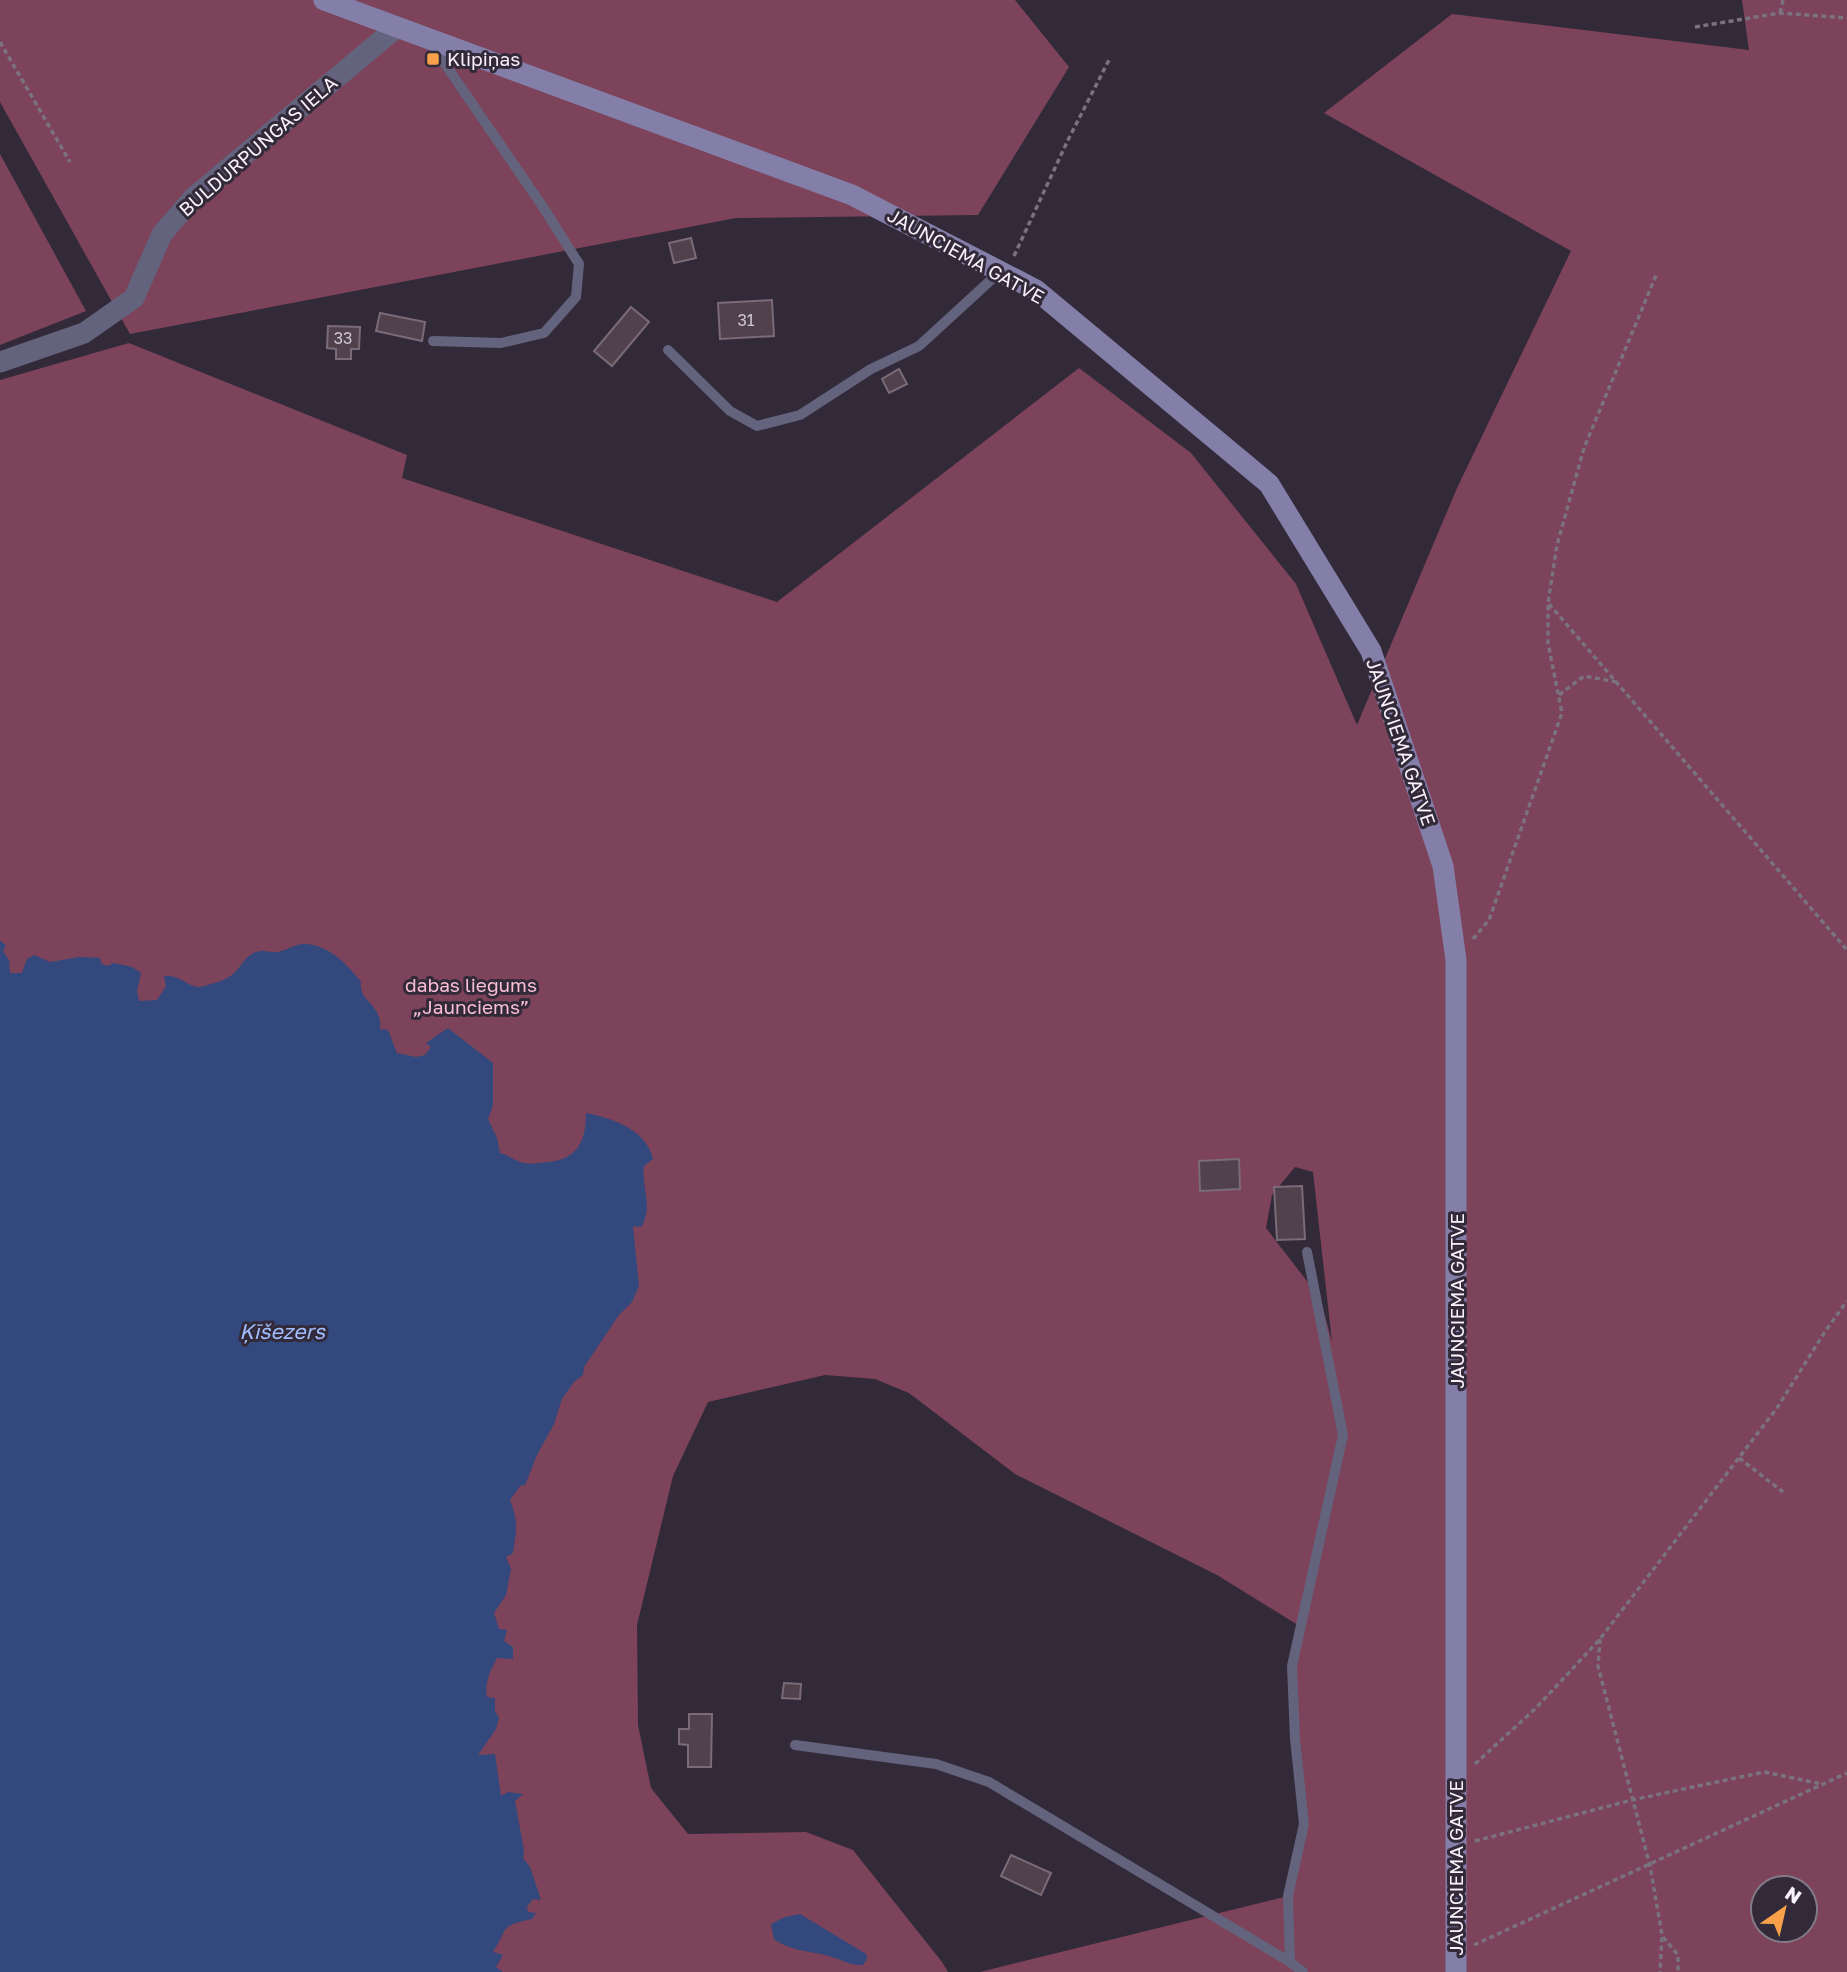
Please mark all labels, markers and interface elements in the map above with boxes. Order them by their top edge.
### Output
place label: Klipiņas [447,47,520,71]
marker: Klipiņas [425,51,441,67]
street label: BULDURPUNGAS IELA [174,70,342,221]
street label: JAUNCIEMA GATVE [884,203,1049,308]
house number: 31 [737,310,755,330]
house number: 33 [334,328,352,348]
street label: JAUNCIEMA GATVE [1362,655,1441,829]
park label: dabas liegums „Jaunciems” [405,973,537,1018]
street label: JAUNCIEMA GATVE [1445,1213,1468,1389]
water label: Ķīšezers [239,1318,326,1344]
street label: JAUNCIEMA GATVE [1444,1780,1467,1956]
north arrow [1749,1874,1819,1944]
text: N [1781,1881,1806,1908]

